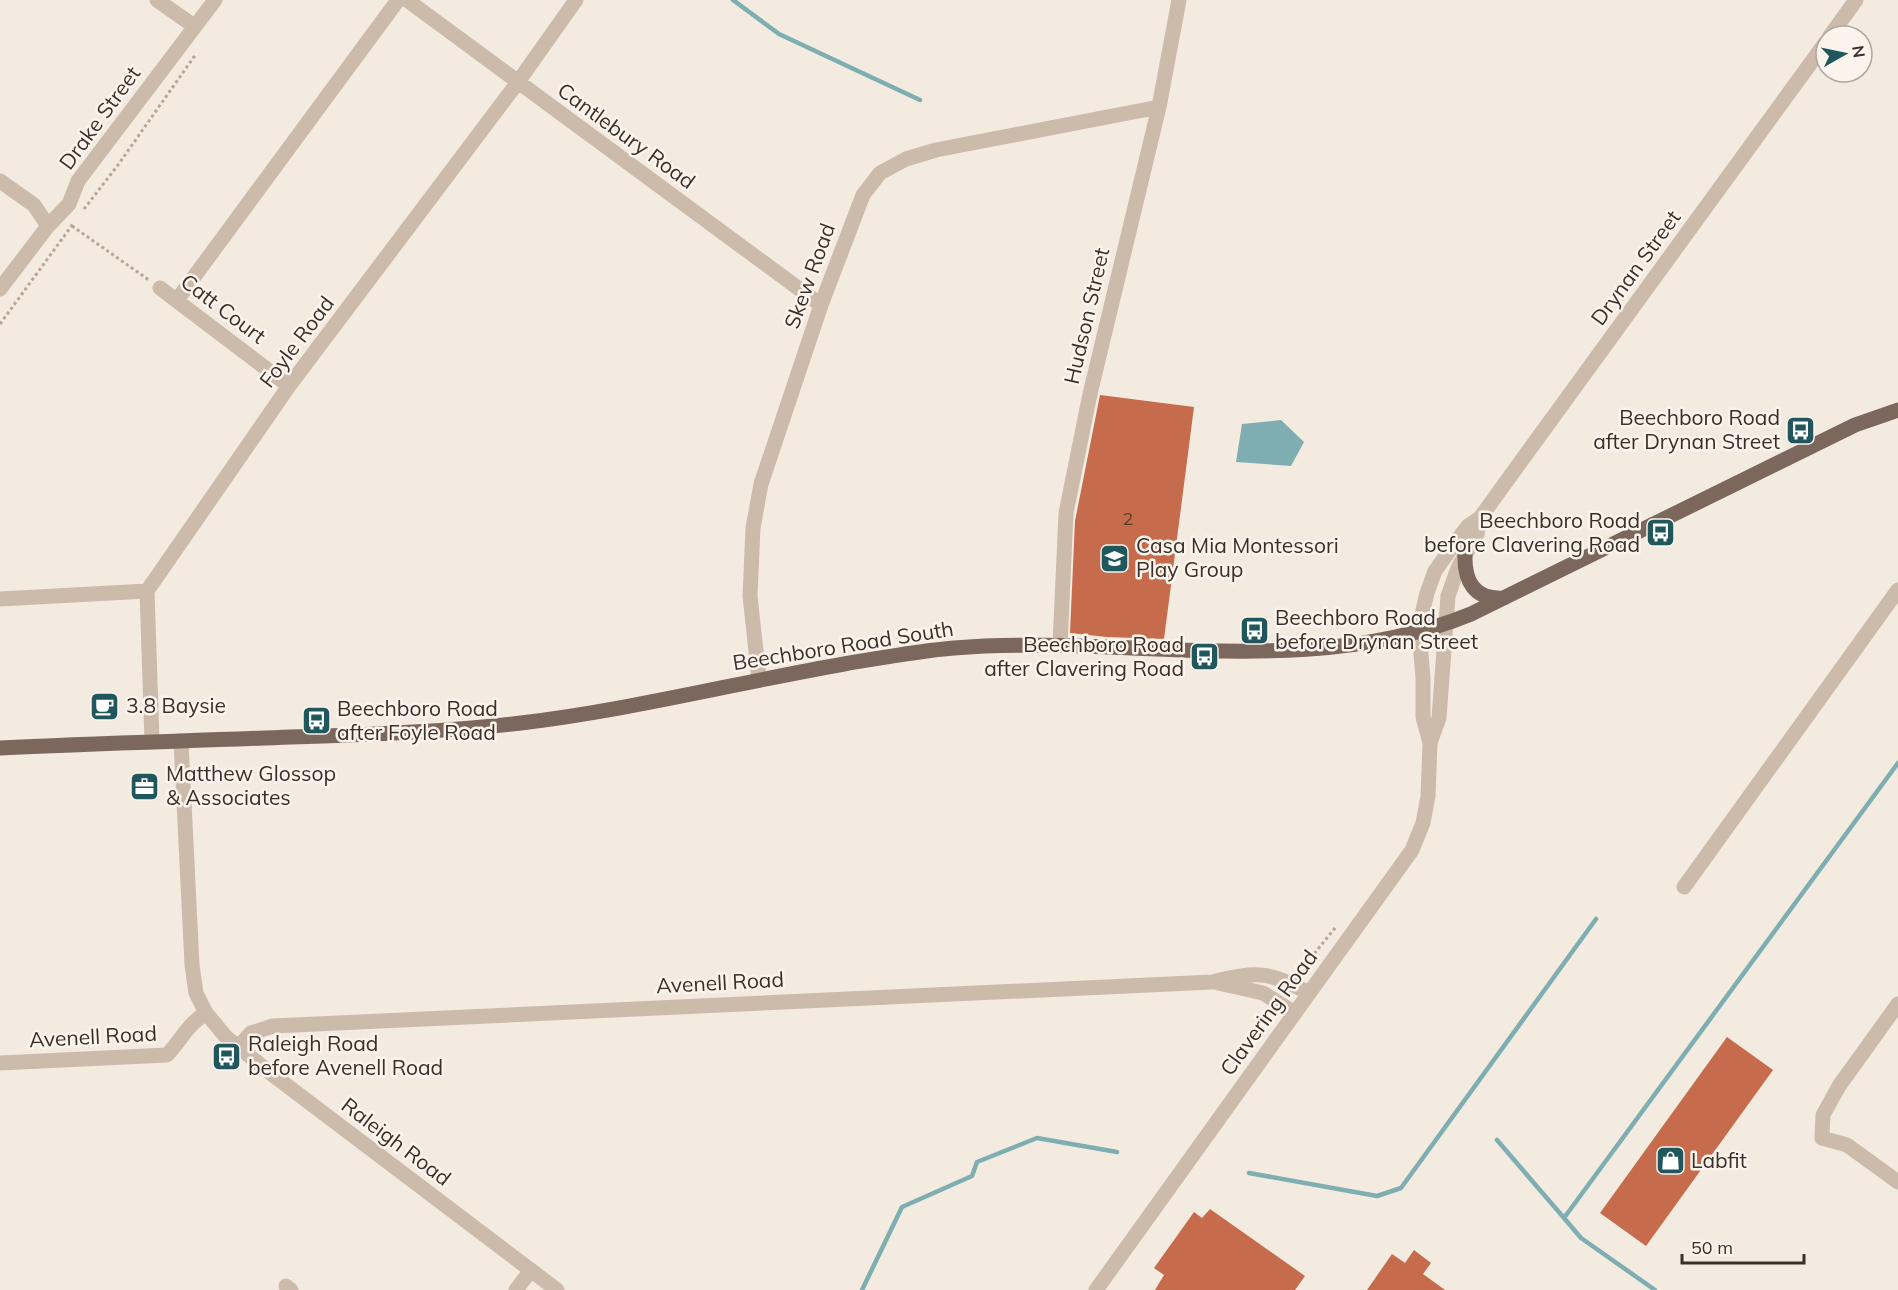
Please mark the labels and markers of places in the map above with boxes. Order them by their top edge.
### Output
place label: Beechboro Road after Drynan Street [1593,404,1780,454]
bus stop icon: Beechboro Road after Drynan Street [1785,414,1817,446]
place label: Beechboro Road before Clavering Road [1424,507,1640,557]
bus stop icon: Beechboro Road before Clavering Road [1645,517,1677,549]
place label: Casa Mia Montessori Play Group [1136,532,1339,582]
school or university icon: Casa Mia Montessori Play Group [1099,542,1131,574]
place label: Beechboro Road before Drynan Street [1275,604,1478,654]
bus stop icon: Beechboro Road before Drynan Street [1238,614,1270,646]
place label: Beechboro Road after Clavering Road [984,631,1184,681]
bus stop icon: Beechboro Road after Clavering Road [1189,641,1221,673]
cafe icon: 3.8 Baysie [89,690,121,722]
place label: 3.8 Baysie [126,692,226,718]
place label: Beechboro Road after Foyle Road [337,695,498,745]
bus stop icon: Beechboro Road after Foyle Road [300,705,332,737]
place label: Matthew Glossop & Associates [166,760,336,810]
office icon: Matthew Glossop & Associates [129,770,161,802]
place label: Raleigh Road before Avenell Road [248,1030,443,1080]
bus stop icon: Raleigh Road before Avenell Road [211,1040,243,1072]
shop icon: Labfit [1654,1145,1686,1177]
place label: Labfit [1691,1147,1747,1173]

